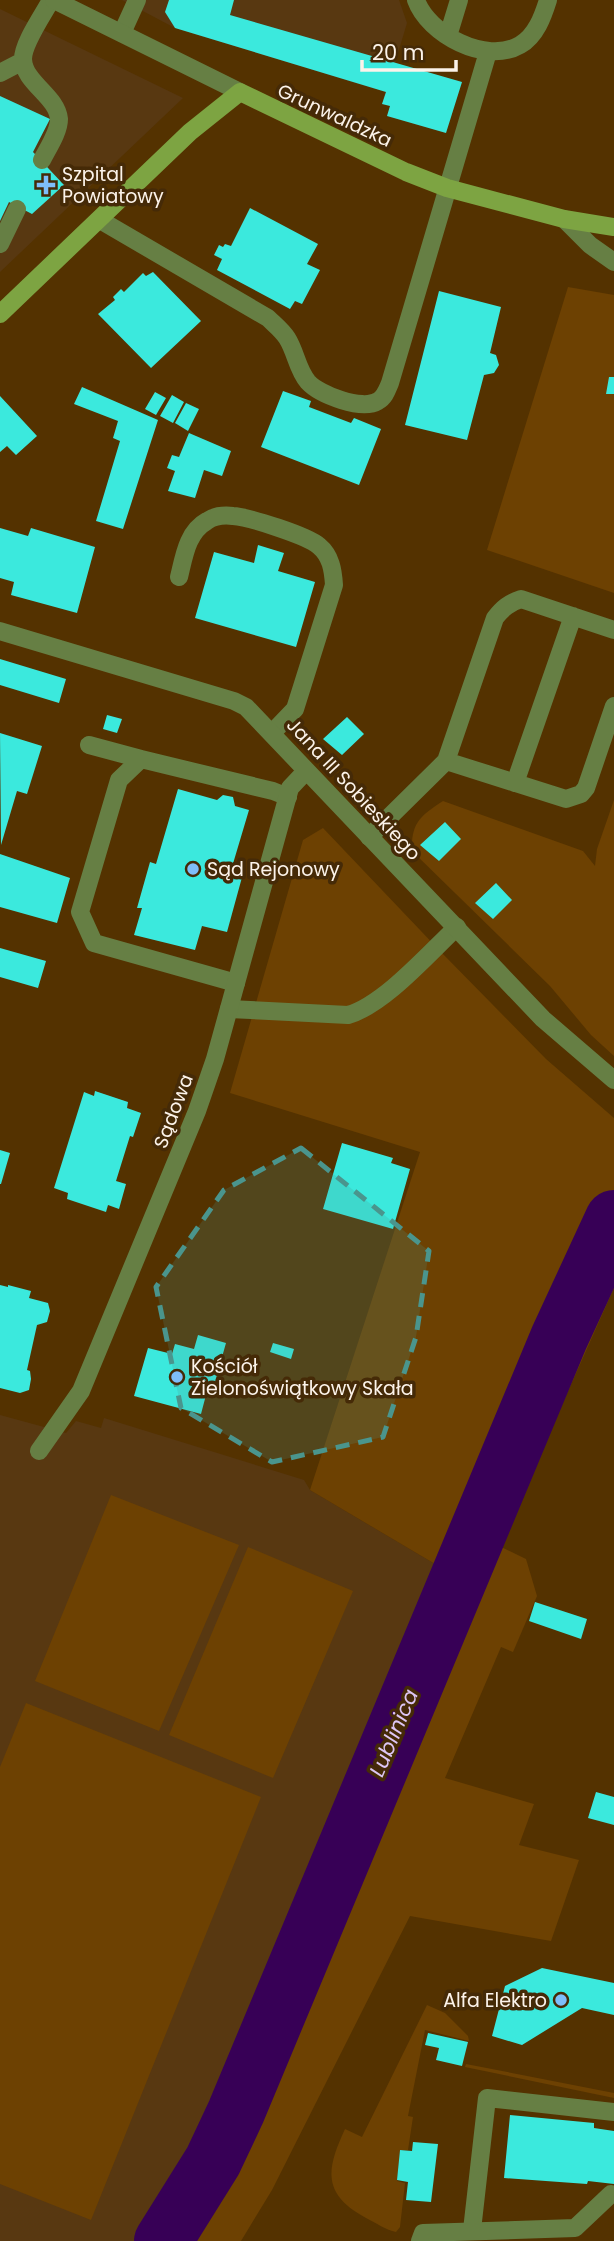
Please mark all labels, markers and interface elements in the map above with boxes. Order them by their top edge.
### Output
scale bar [362,28,456,72]
text: 20 m [372,38,425,67]
street label: Grunwaldzka [273,77,396,154]
place label: Szpital Powiatowy [62,161,164,210]
marker: Szpital Powiatowy [36,175,56,195]
street label: Jana III Sobieskiego [280,712,427,867]
place label: Sąd Rejonowy [207,856,340,883]
marker: Sąd Rejonowy [185,861,201,877]
street label: Sądowa [147,1070,200,1152]
place label: Kościół Zielonoświątkowy Skała [191,1353,414,1402]
marker: Kościół Zielonoświątkowy Skała [169,1369,185,1385]
water label: Lublinica [362,1685,425,1781]
place label: Alfa Elektro [443,1987,547,2014]
marker: Alfa Elektro [553,1992,569,2008]

